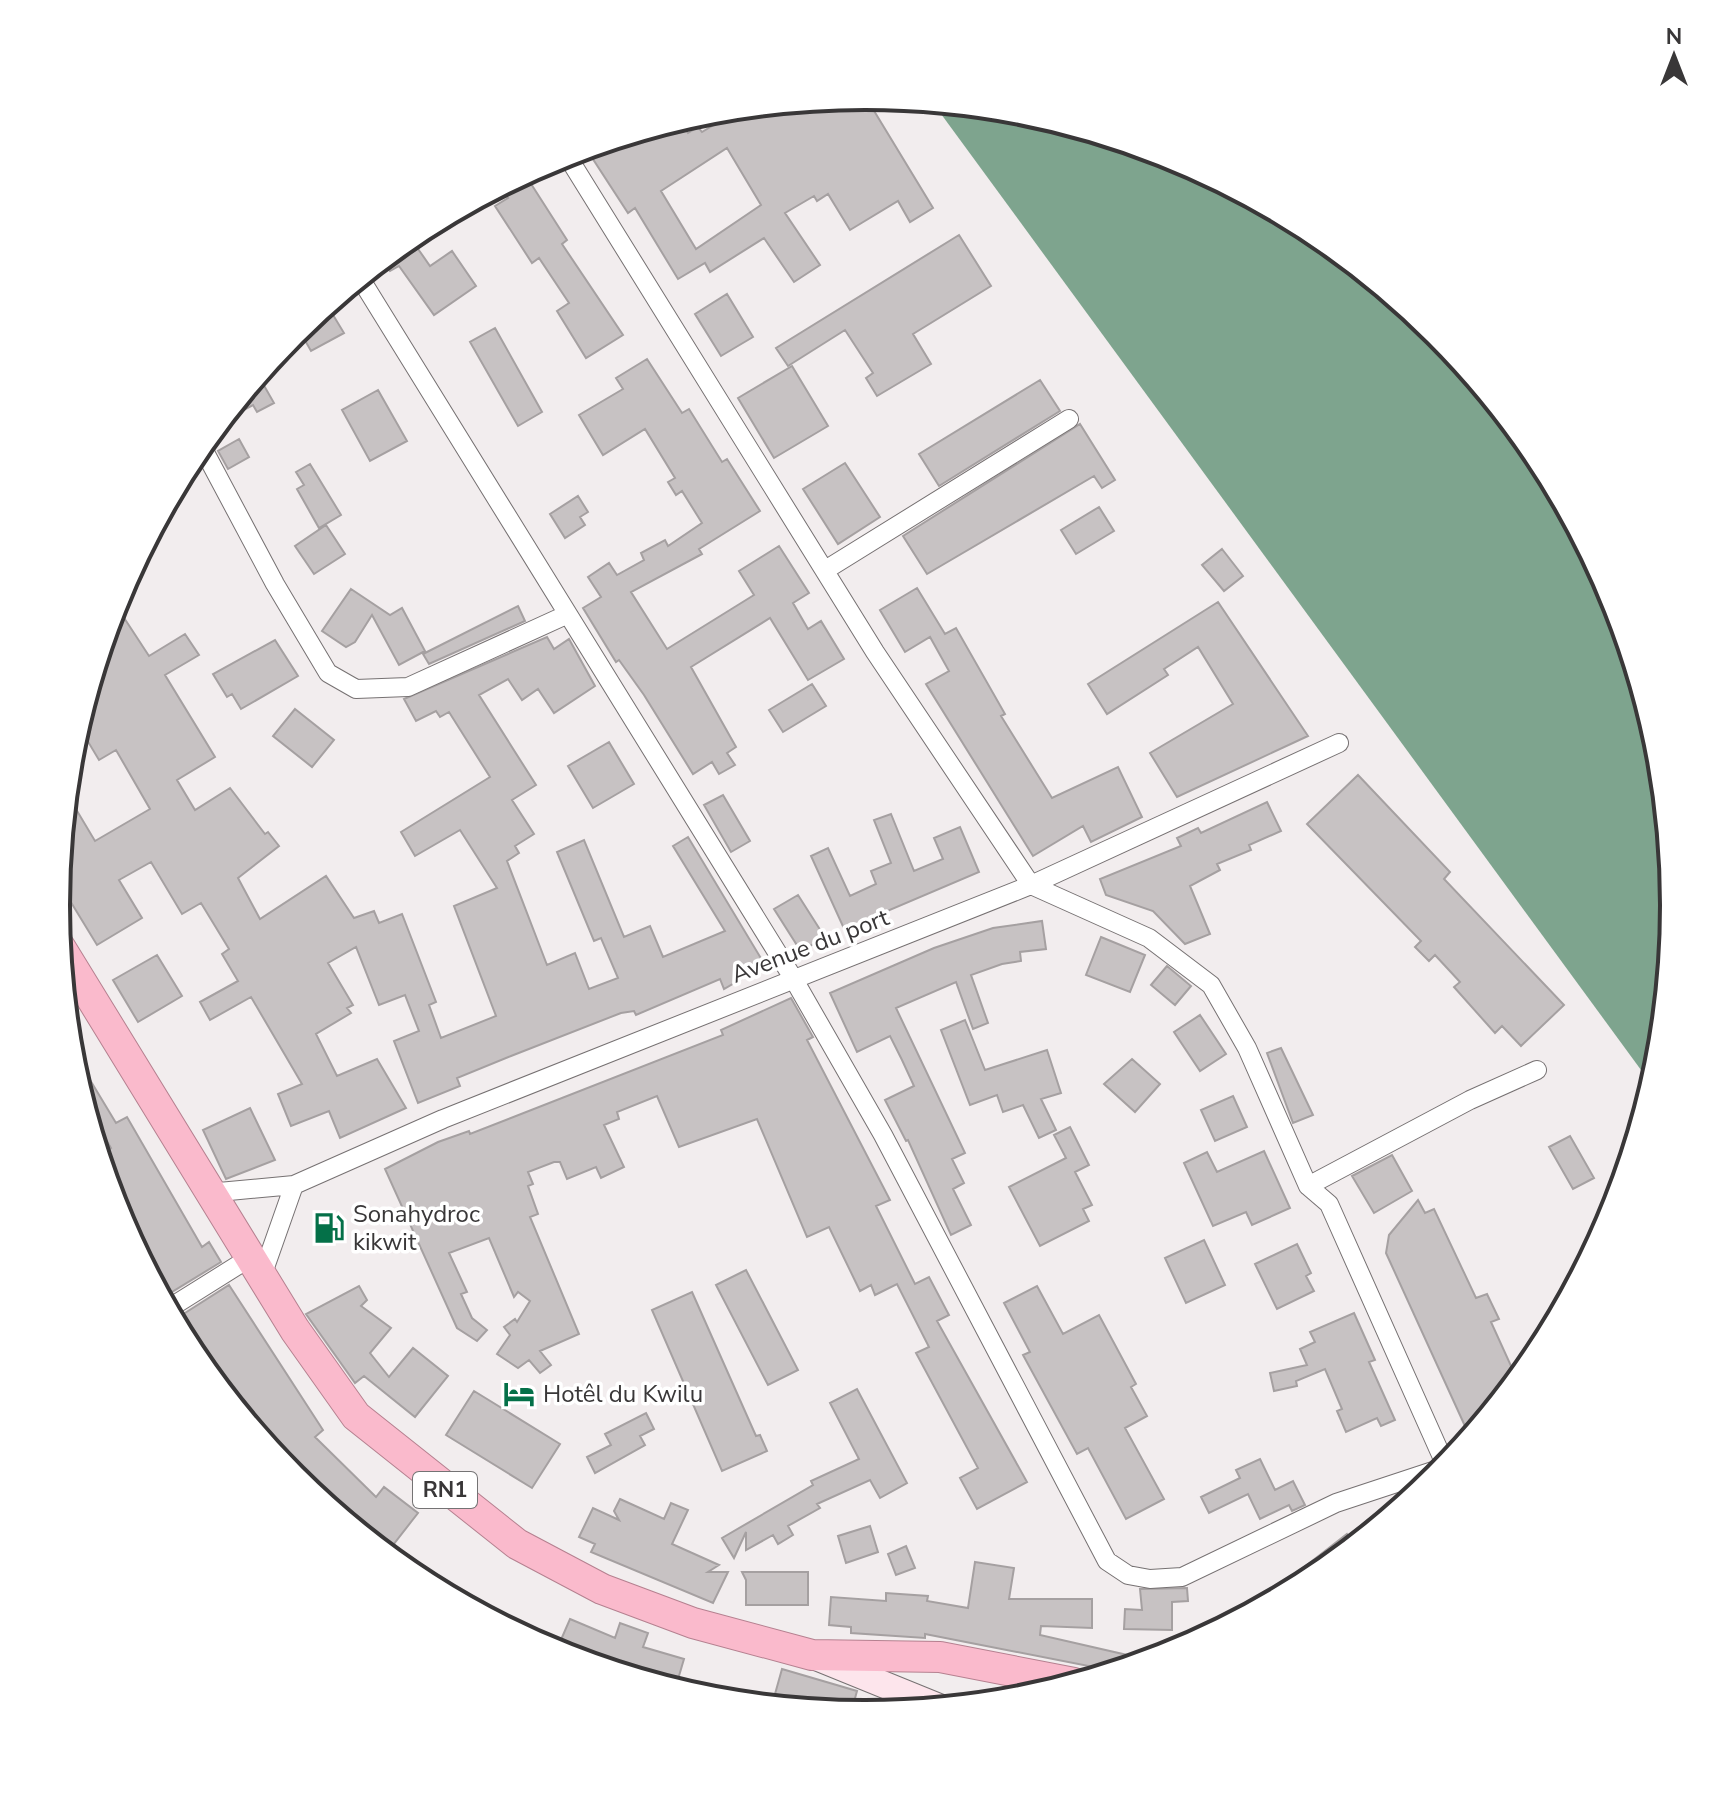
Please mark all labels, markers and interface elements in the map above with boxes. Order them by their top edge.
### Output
north arrow [1634,16,1714,96]
text: N [1666,22,1682,52]
street label: Avenue du port [727,901,894,991]
place label: Sonahydroc kikwit [353,1198,480,1258]
fuel station icon: Sonahydroc kikwit [312,1211,346,1245]
hotel icon: Hotêl du Kwilu [502,1377,536,1411]
place label: Hotêl du Kwilu [543,1378,703,1410]
road number: RN1 [413,1472,477,1508]

